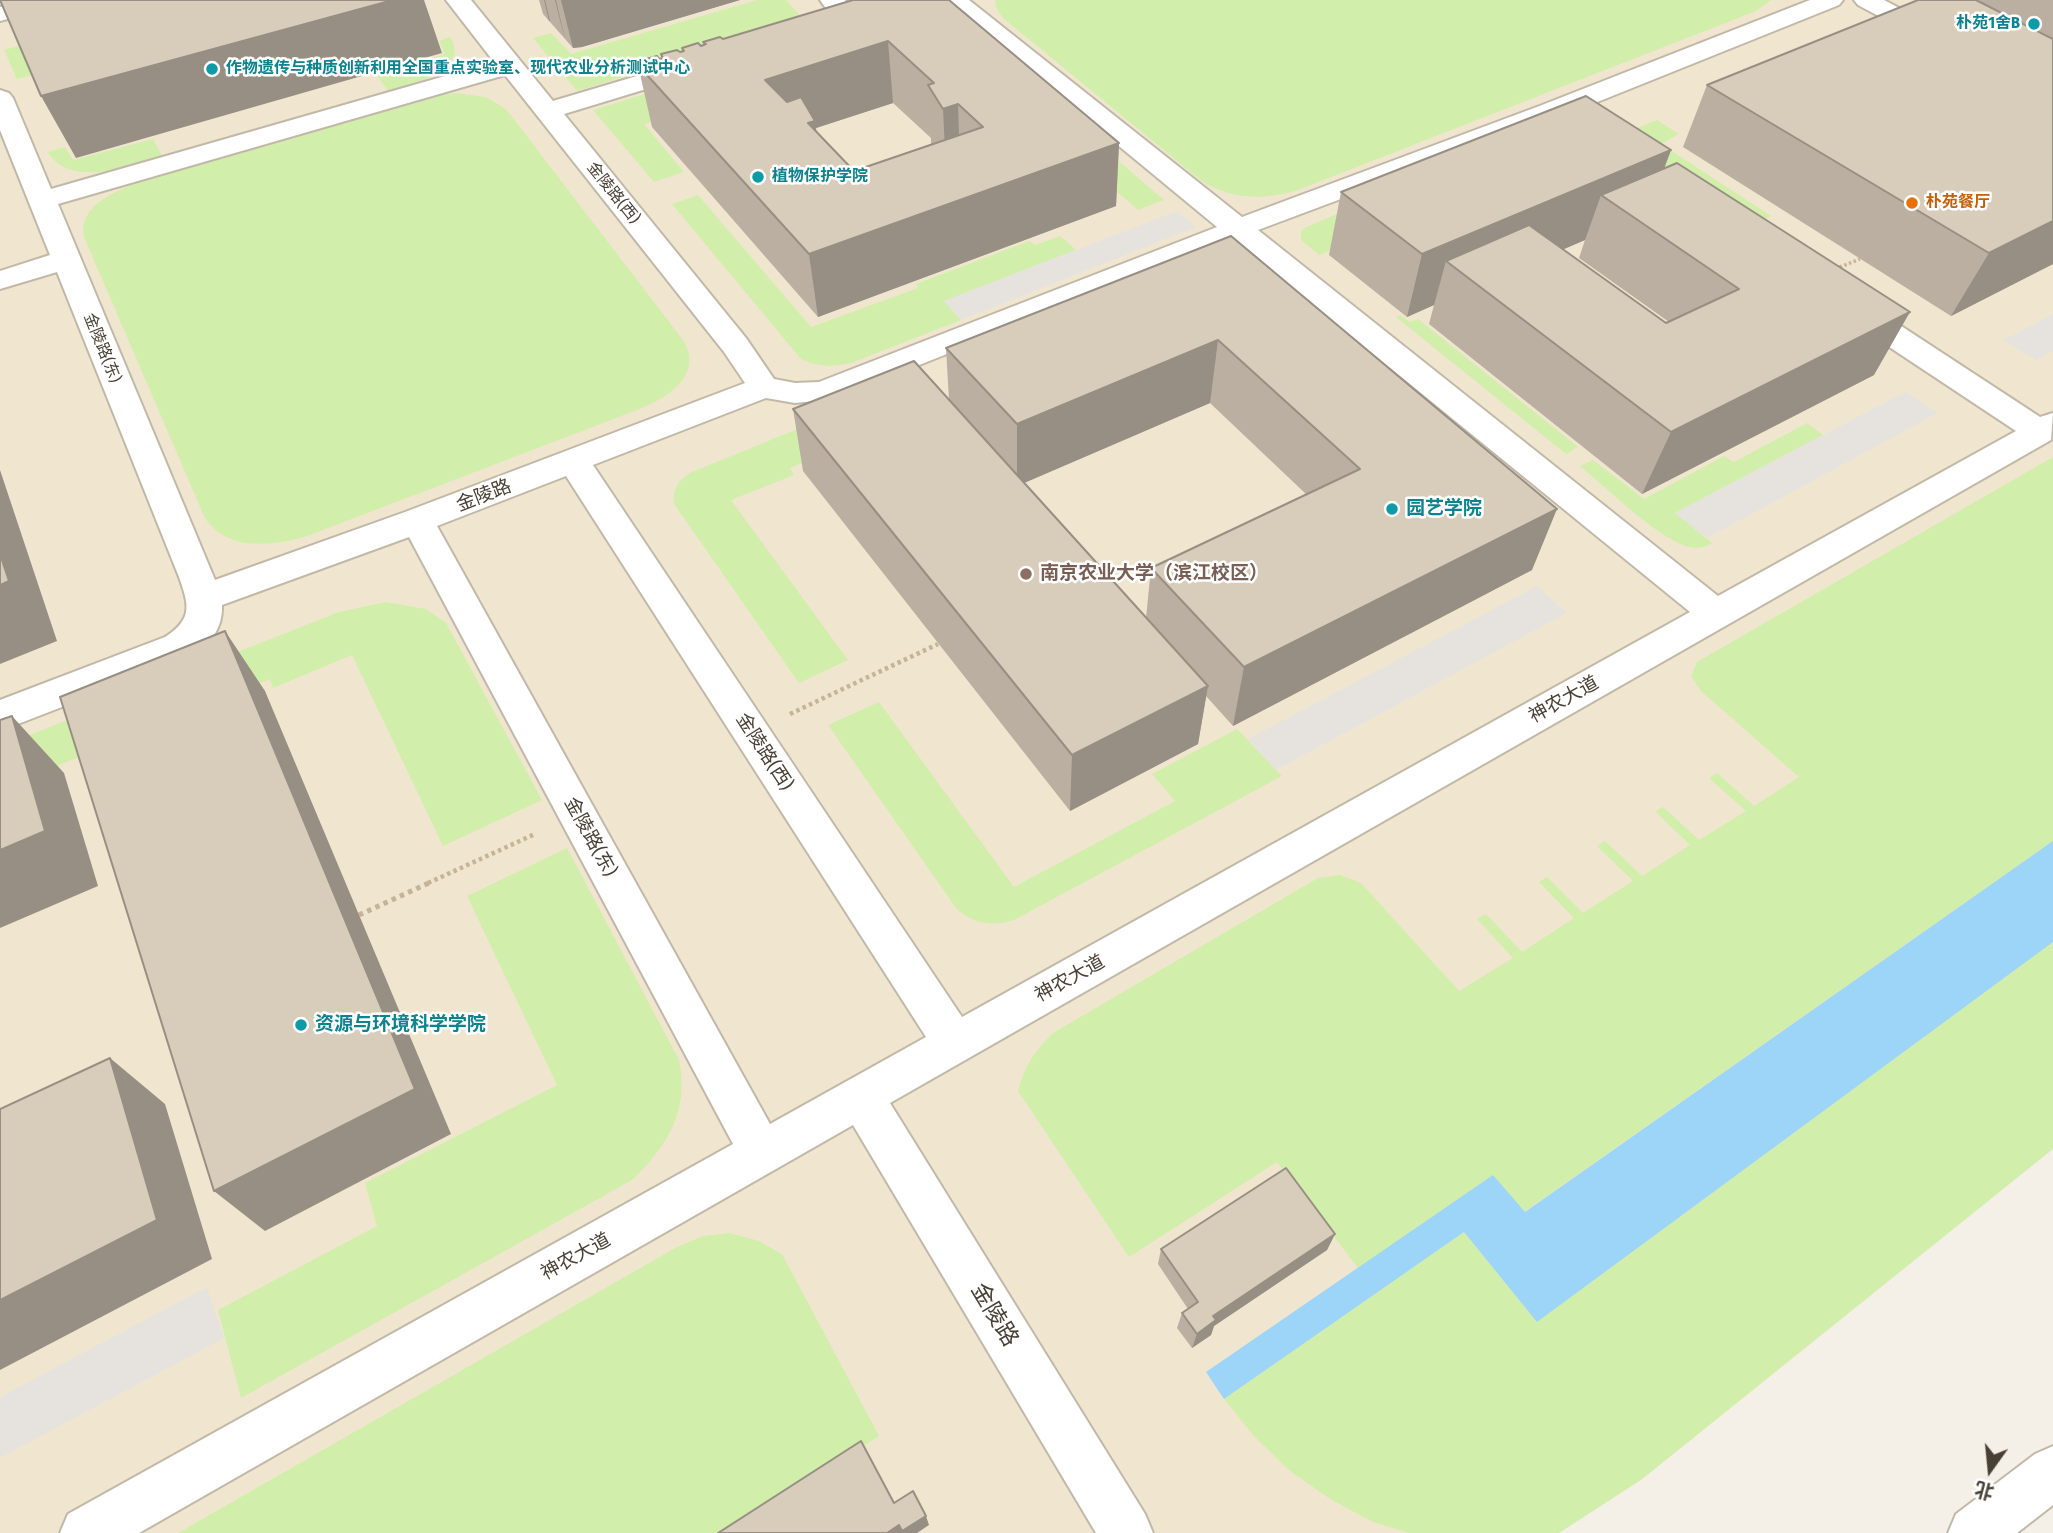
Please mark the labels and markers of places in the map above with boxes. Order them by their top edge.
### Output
place label: 朴苑1舍B [1956,14,2020,34]
marker: 朴苑1舍B [2026,16,2042,32]
place label: 作物遗传与种质创新利用全国重点实验室、现代农业分析测试中心 [226,59,690,79]
marker: 作物遗传与种质创新利用全国重点实验室、现代农业分析测试中心 [204,61,220,77]
place label: 植物保护学院 [772,167,868,187]
marker: 植物保护学院 [750,169,766,185]
place label: 朴苑餐厅 [1926,193,1990,213]
marker: 朴苑餐厅 [1904,195,1920,211]
place label: 园艺学院 [1406,498,1482,520]
marker: 园艺学院 [1384,501,1400,517]
place label: 南京农业大学（滨江校区） [1040,563,1268,585]
marker: 南京农业大学（滨江校区） [1018,566,1034,582]
place label: 资源与环境科学学院 [315,1014,486,1036]
marker: 资源与环境科学学院 [293,1017,309,1033]

